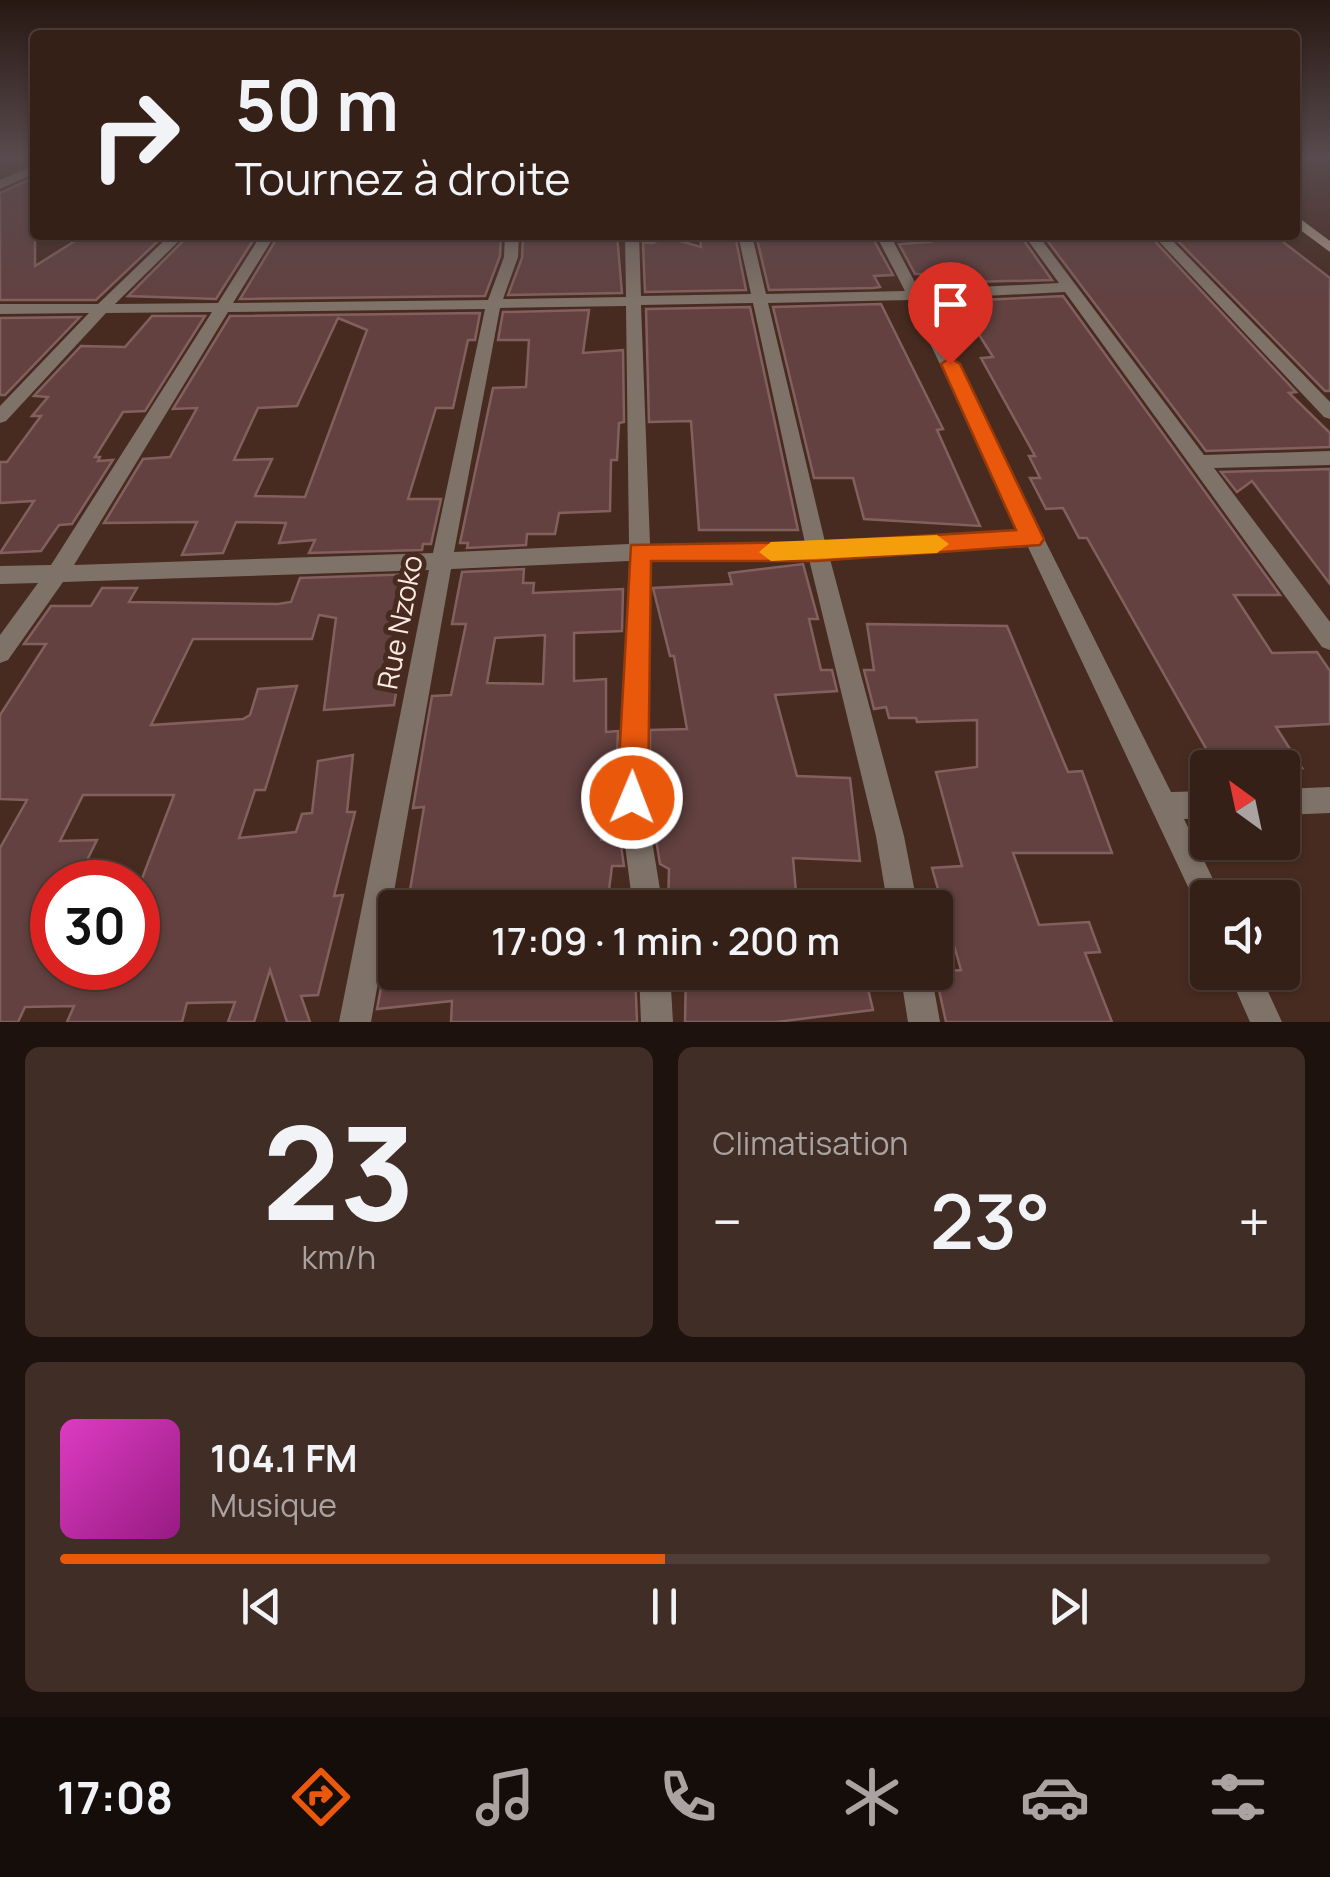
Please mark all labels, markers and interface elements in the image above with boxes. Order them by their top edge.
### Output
text: 50 m [235,56,399,152]
icon: right [70,70,200,200]
text: Tournez à droite [235,147,571,209]
pin [908,262,993,365]
icon: arrive [923,277,978,332]
street label: Rue Nzoko [367,552,431,692]
position arrow [580,746,684,850]
north arrow [1190,750,1300,860]
map controls [1190,750,1300,990]
speed limit sign: 30 [30,860,160,990]
button: sound [1190,880,1300,990]
text: 17:09 · 1 min · 200 m [491,914,840,966]
text: 23 [262,1081,415,1259]
text: Climatisation [713,1121,908,1165]
text: 23° [930,1169,1051,1272]
text: − [713,1183,742,1259]
text: + [1238,1183,1270,1259]
text: km/h [302,1235,376,1279]
text: 104.1 FM [210,1431,358,1483]
text: Musique [210,1483,337,1527]
icon: previous [234,1579,289,1634]
icon: pause [637,1579,692,1634]
icon: next [1041,1579,1096,1634]
icon: directions [286,1762,356,1832]
icon: music [470,1762,540,1832]
icon: phone [653,1762,723,1832]
icon: climate [837,1762,907,1832]
icon: car [1020,1762,1090,1832]
icon: filters [1203,1762,1273,1832]
text: 17:08 [57,1766,173,1828]

